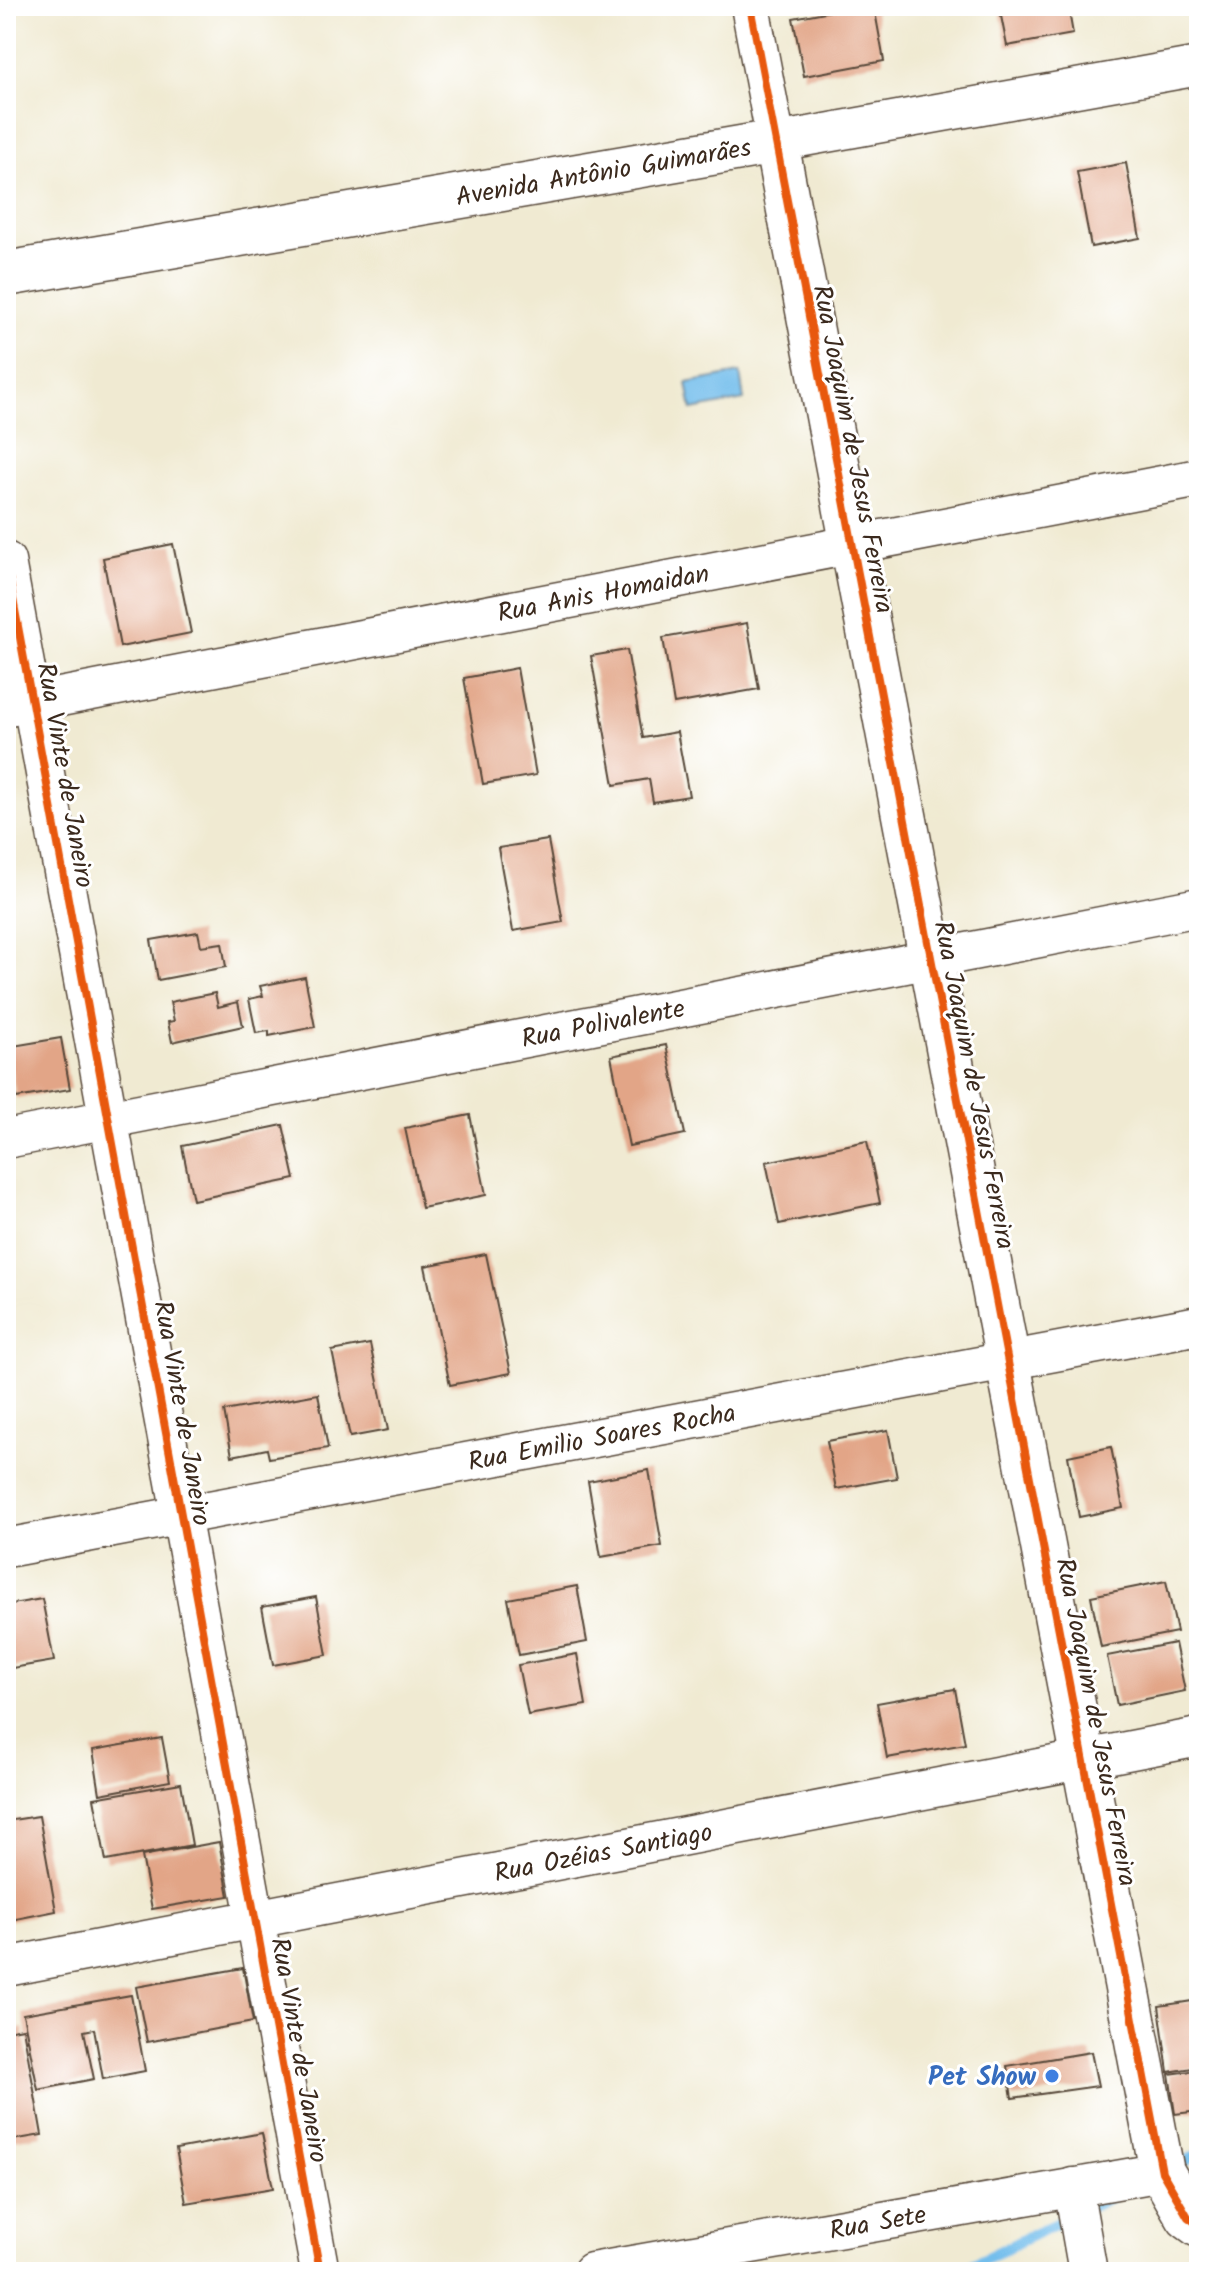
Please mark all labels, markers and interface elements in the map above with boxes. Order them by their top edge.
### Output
street label: Avenida Antônio Guimarães [453,128,755,220]
street label: Rua Joaquim de Jesus Ferreira [800,282,905,617]
street label: Rua Anis Homaidan [494,554,713,635]
street label: Rua Vinte de Janeiro [24,659,105,891]
street label: Rua Joaquim de Jesus Ferreira [921,918,1026,1253]
street label: Rua Polivalente [518,988,689,1061]
street label: Rua Vinte de Janeiro [141,1297,222,1529]
street label: Rua Emilio Soares Rocha [465,1393,739,1484]
street label: Rua Joaquim de Jesus Ferreira [1043,1555,1148,1890]
street label: Rua Ozéias Santiago [491,1812,716,1895]
street label: Rua Vinte de Janeiro [258,1934,339,2166]
place label: Pet Show [928,2057,1037,2099]
marker: Pet Show [1043,2067,1061,2085]
street label: Rua Sete [826,2195,930,2253]

